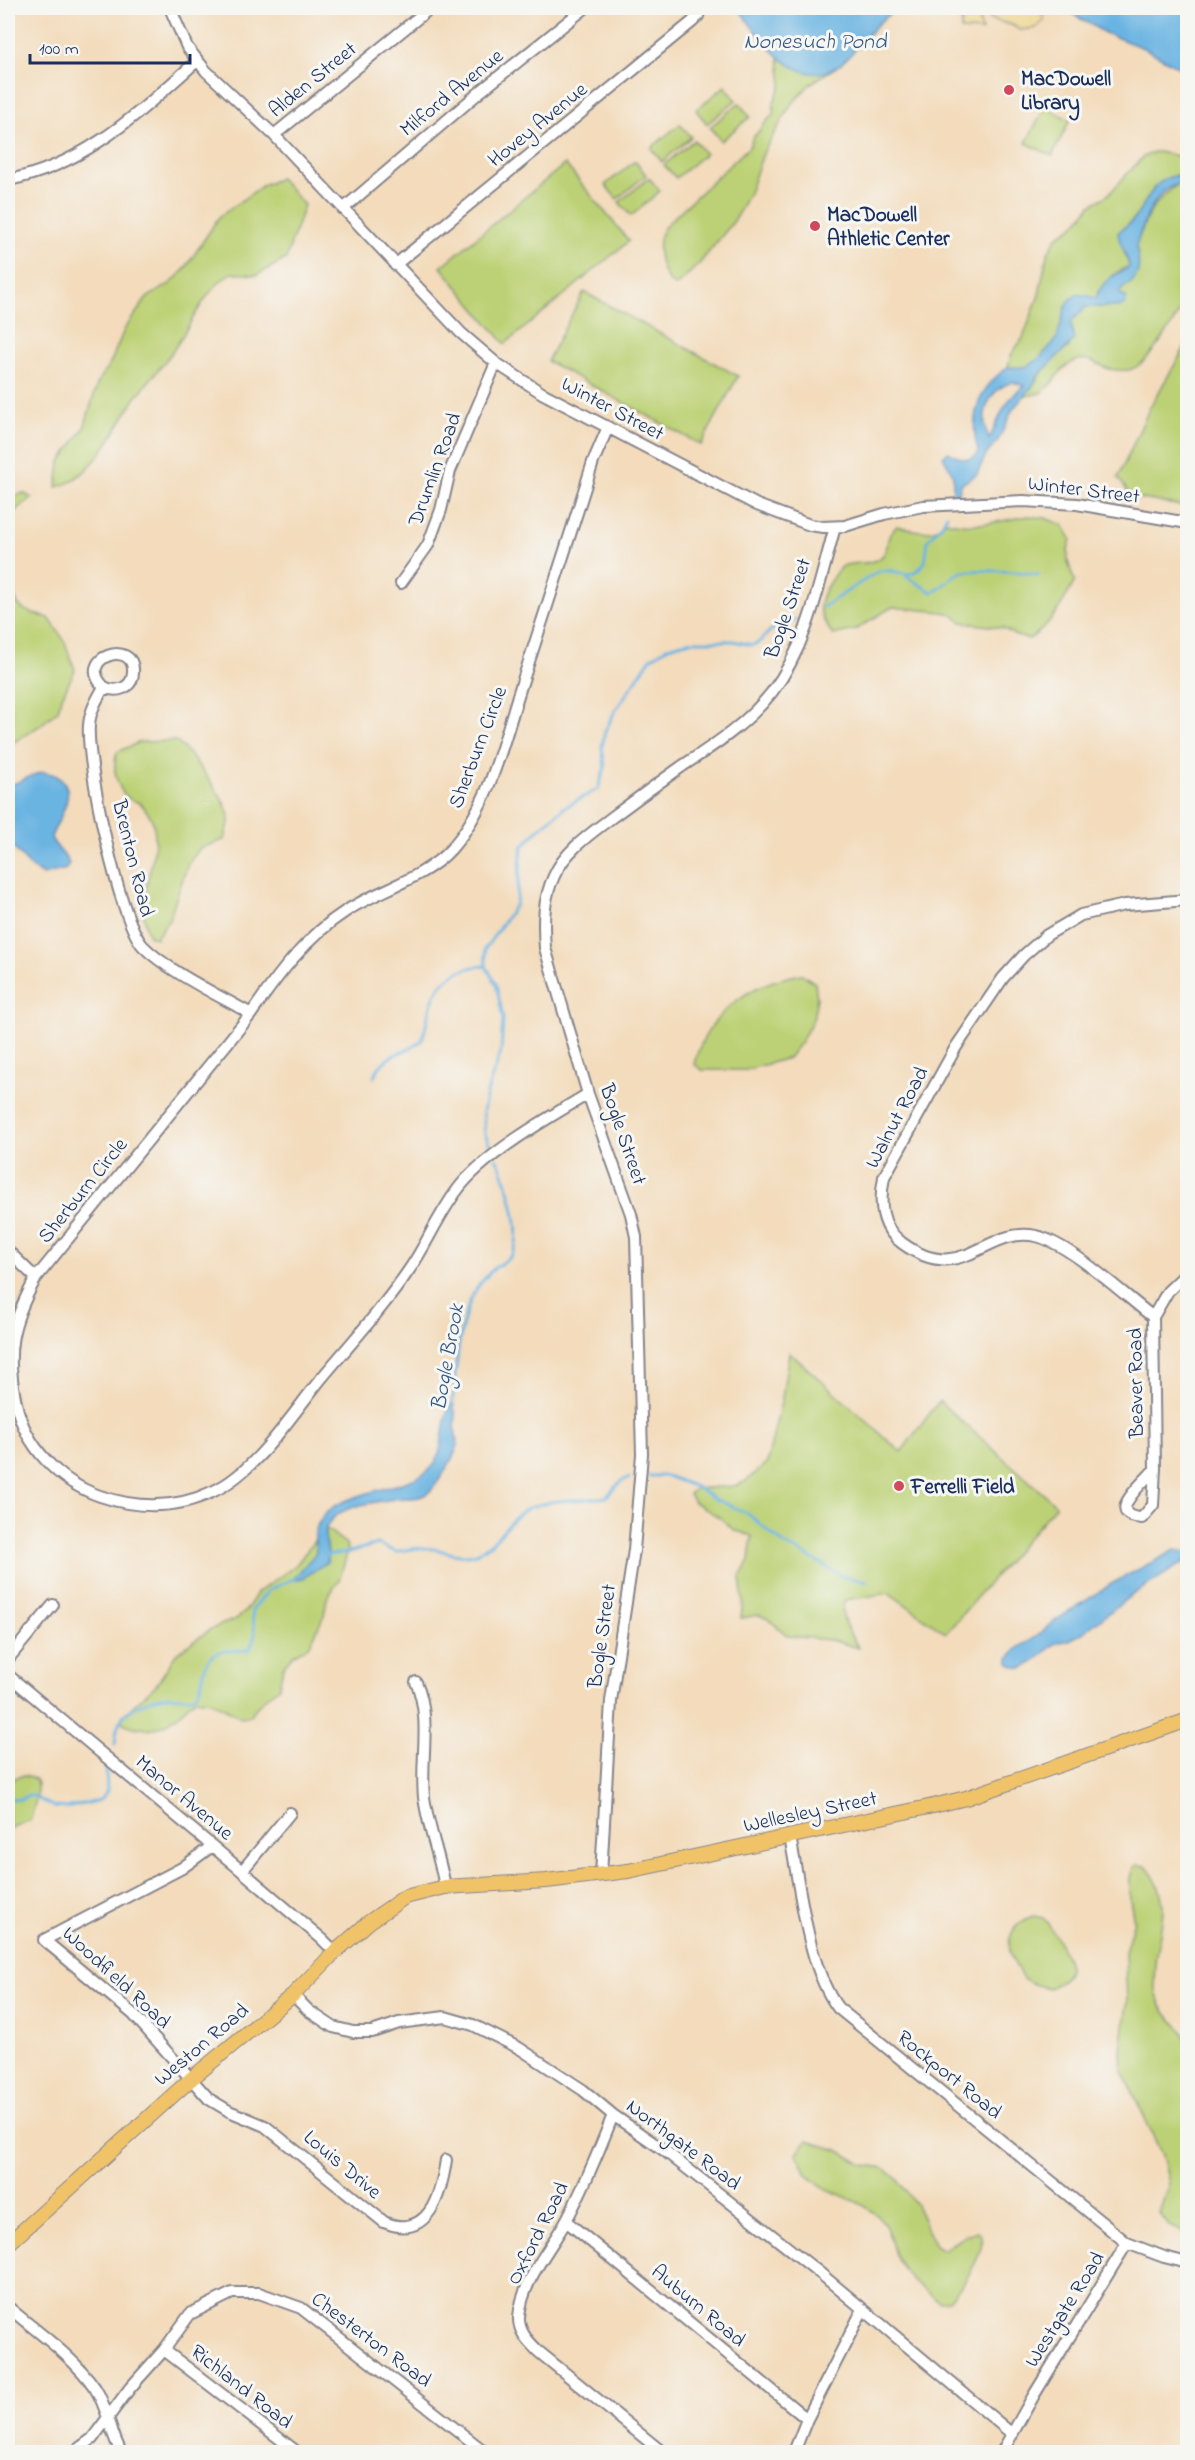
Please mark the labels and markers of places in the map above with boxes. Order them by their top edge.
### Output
place label: MacDowell Library [1021,65,1111,121]
marker: MacDowell Library [1002,83,1016,97]
place label: MacDowell Athletic Center [827,201,950,255]
marker: MacDowell Athletic Center [808,219,822,233]
place label: Ferrelli Field [910,1473,1015,1503]
marker: Ferrelli Field [892,1479,906,1493]

